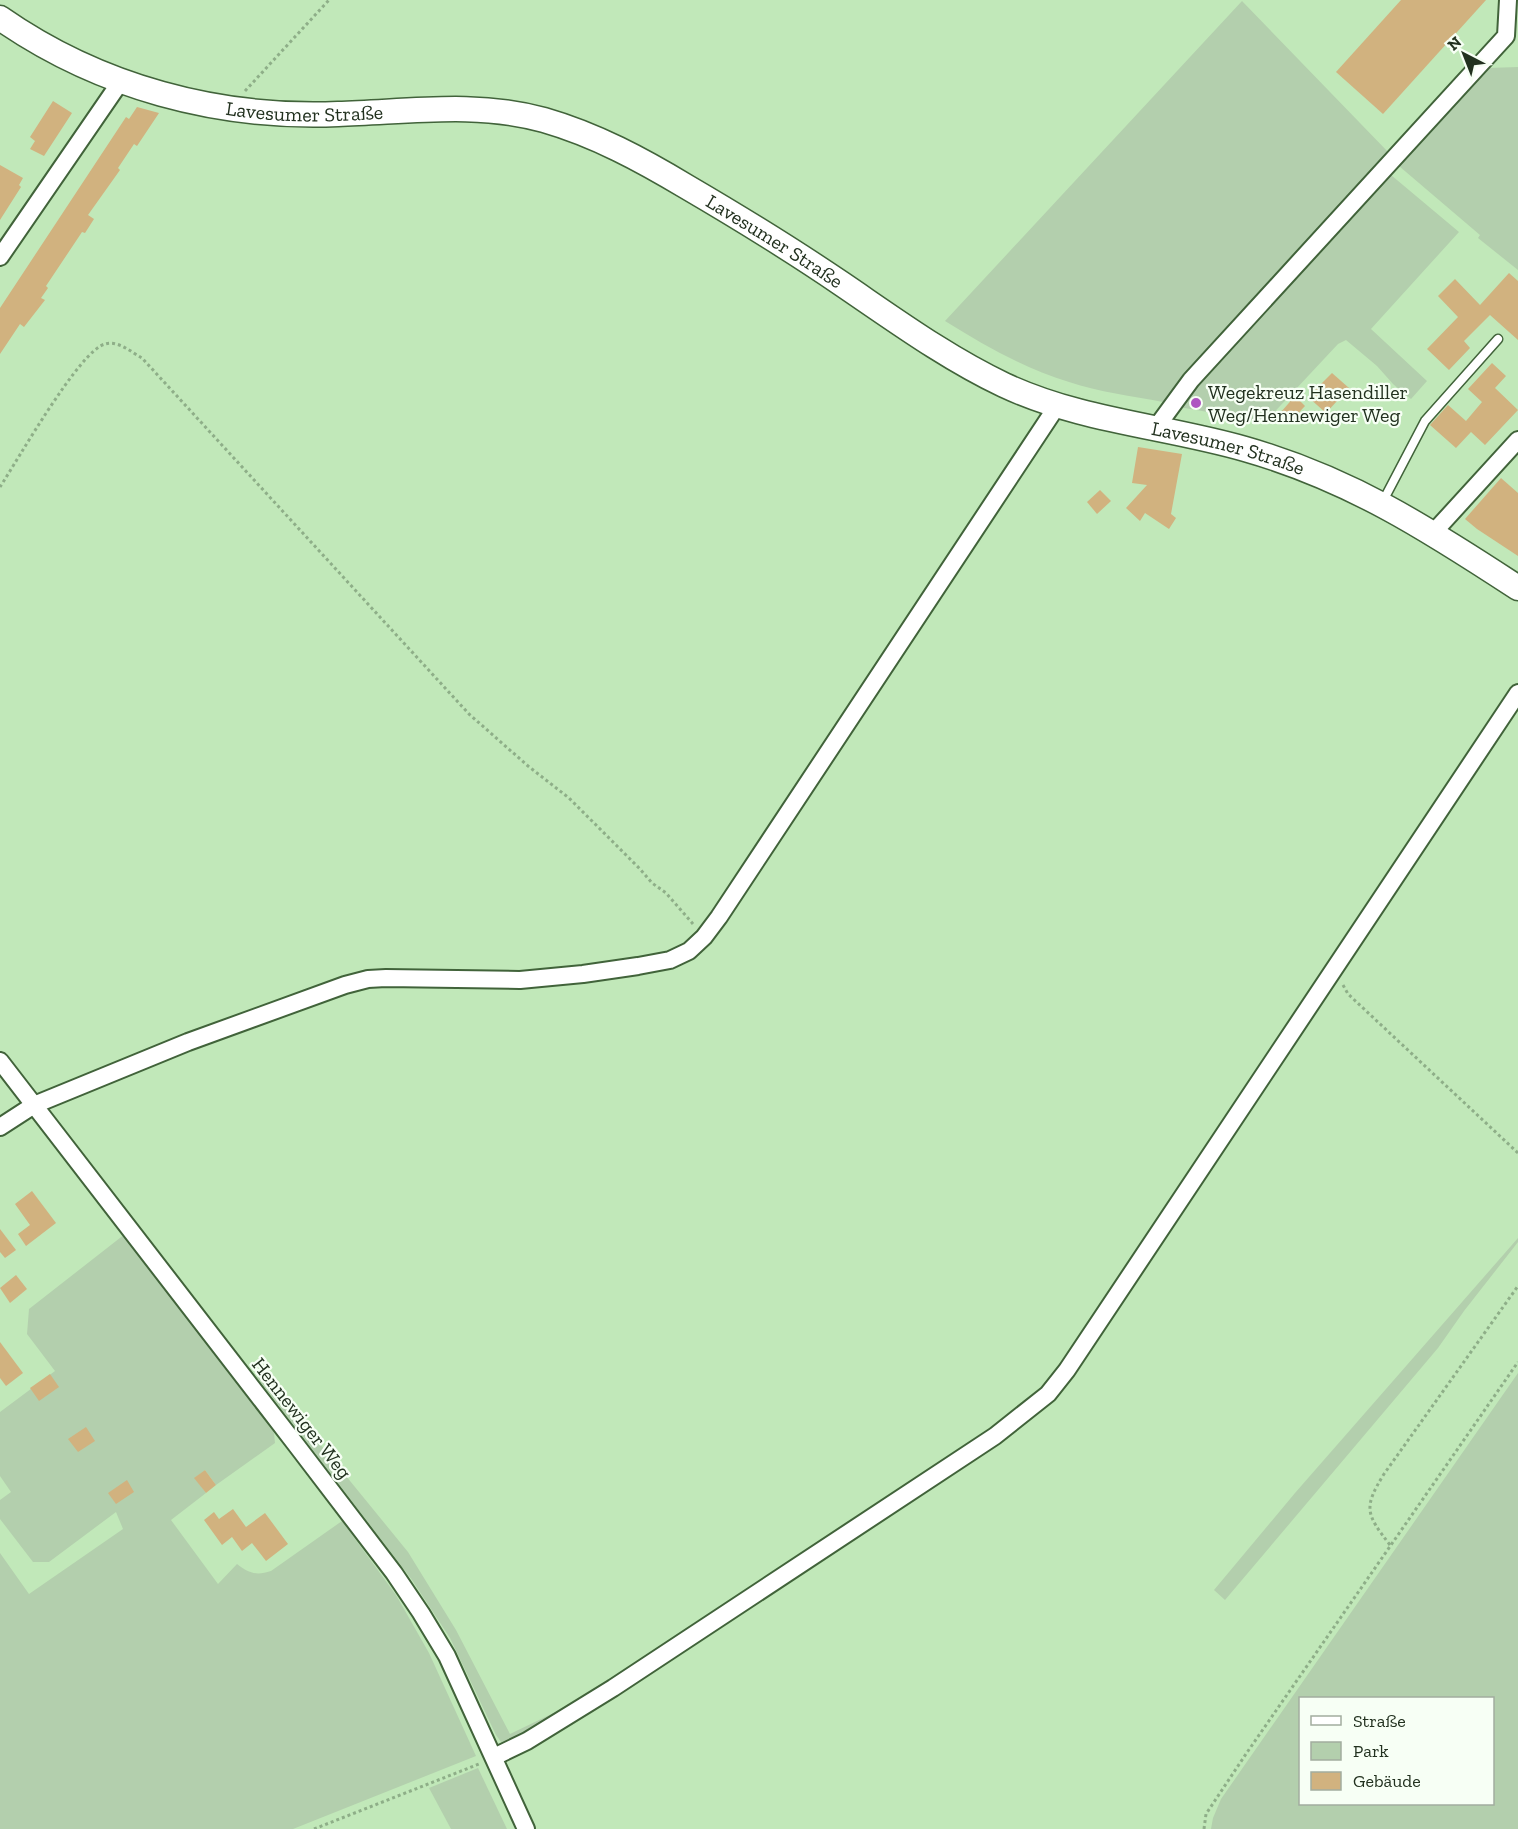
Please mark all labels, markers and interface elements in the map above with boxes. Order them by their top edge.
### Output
north arrow [1434,24,1494,84]
text: N [1443,32,1465,54]
street label: Lavesumer Straße [224,96,384,127]
street label: Lavesumer Straße [702,189,848,293]
place label: Wegekreuz Hasendiller Weg/Hennewiger Weg [1208,380,1408,427]
marker: Wegekreuz Hasendiller Weg/Hennewiger Weg [1189,396,1203,410]
street label: Lavesumer Straße [1150,416,1308,480]
street label: Hennewiger Weg [247,1352,357,1484]
legend [1299,1697,1494,1805]
text: Straße [1353,1710,1406,1732]
text: Park [1353,1740,1389,1762]
text: Gebäude [1353,1770,1421,1792]

